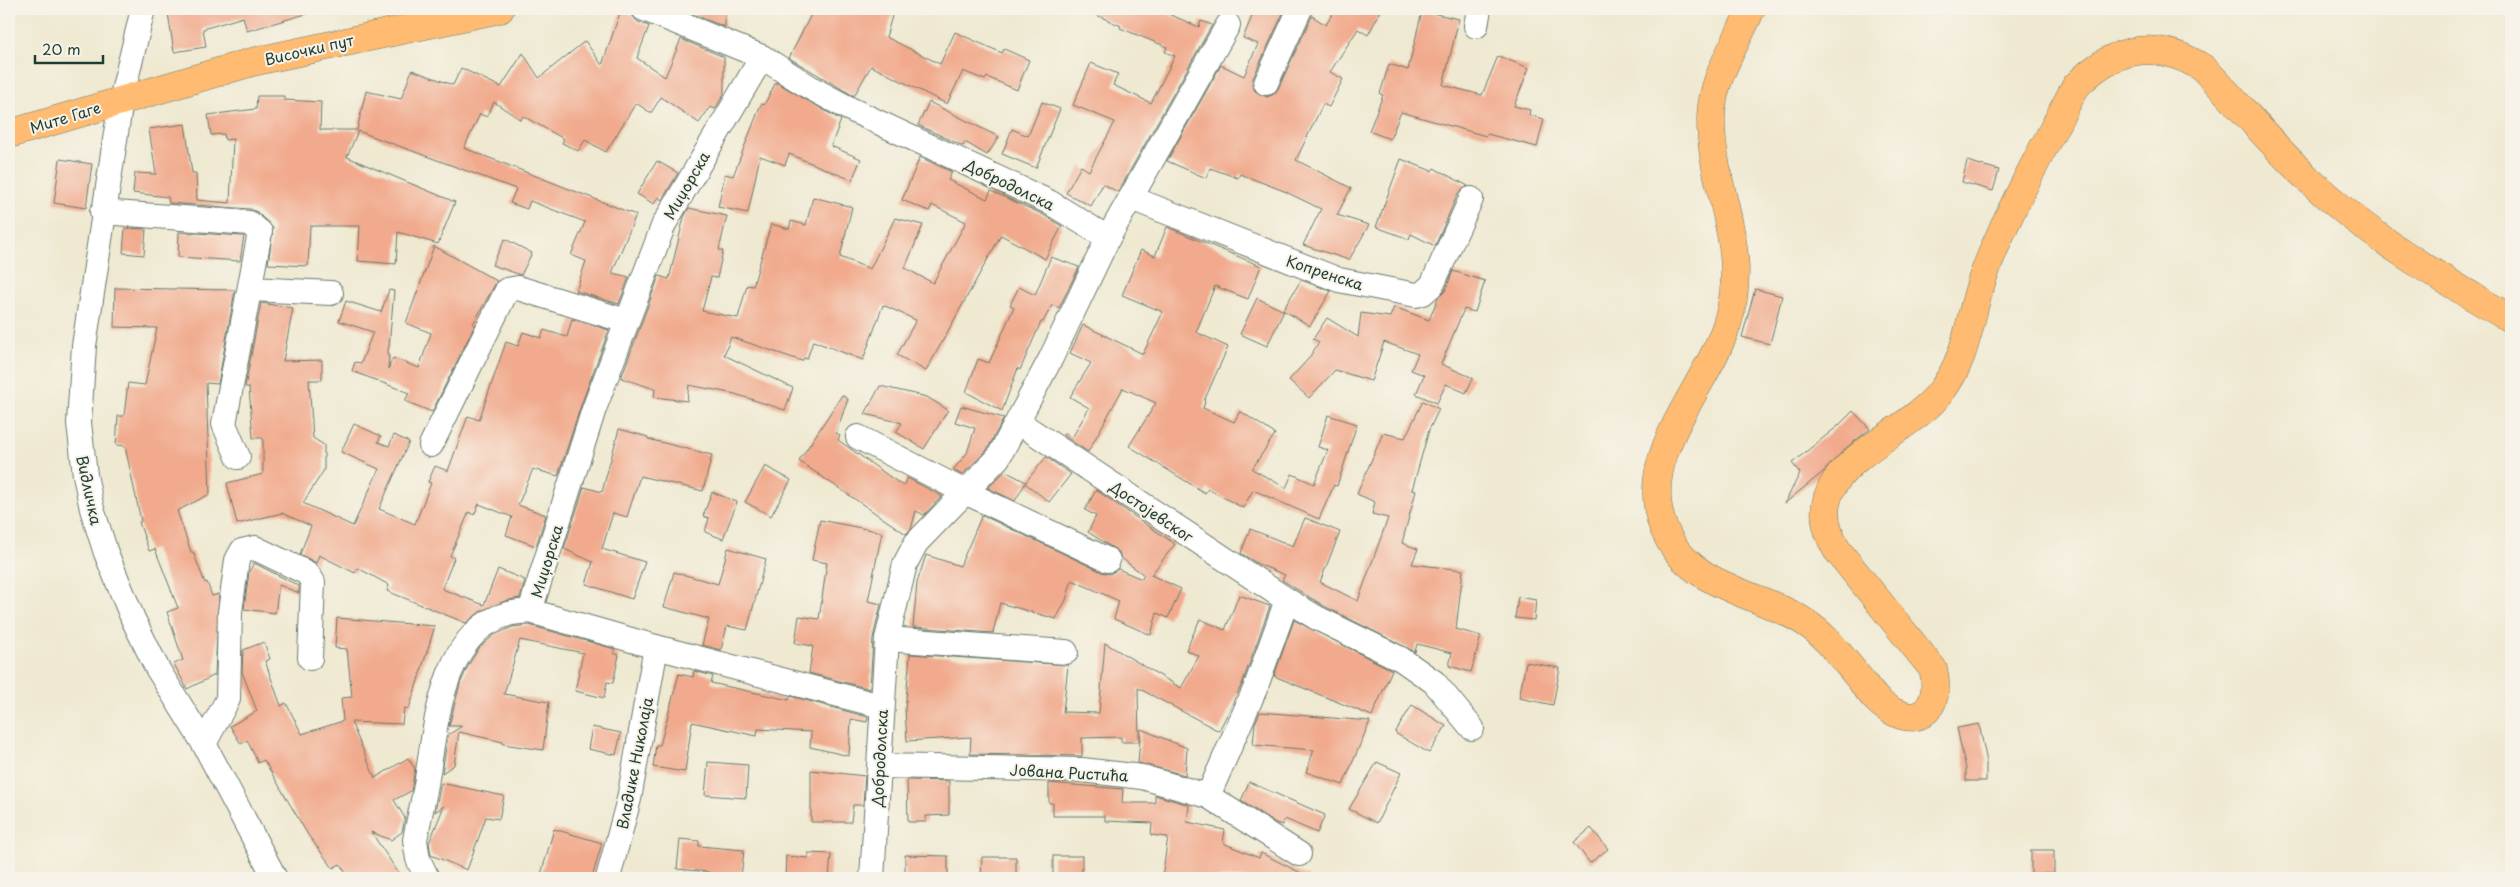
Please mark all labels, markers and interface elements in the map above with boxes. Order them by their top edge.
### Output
street label: Височки пут [262,27,357,70]
scale bar [35,32,102,64]
text: 20 m [42,37,81,60]
street label: Мите Гаге [27,95,103,139]
street label: Миџорска [657,146,715,223]
street label: Добродолска [960,152,1059,216]
street label: Копренска [1283,249,1367,295]
street label: Видличка [71,453,109,528]
street label: Достојевског [1105,474,1199,548]
street label: Миџорска [524,521,568,600]
street label: Владике Николаја [610,694,658,831]
street label: Добродолска [865,708,893,808]
street label: Јована Ристића [1009,757,1130,787]

